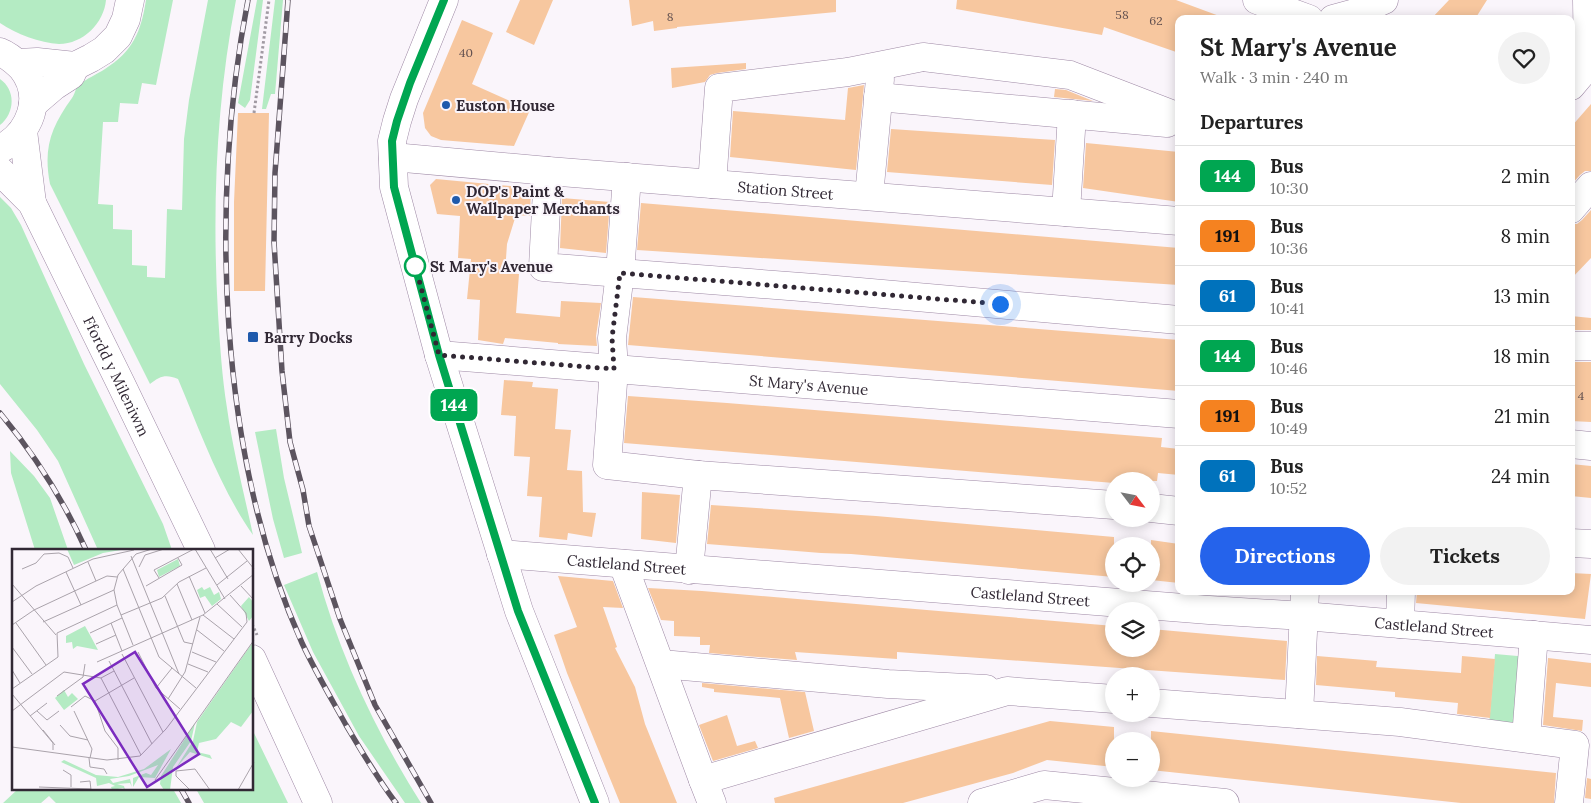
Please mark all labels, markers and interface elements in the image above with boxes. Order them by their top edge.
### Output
house number: 58 [1115,7,1129,22]
house number: 8 [667,9,674,24]
house number: 62 [1149,13,1163,28]
text: St Mary's Avenue [1200,32,1397,63]
button: heart [1498,32,1550,84]
house number: 40 [459,45,473,60]
text: Walk · 3 min · 240 m [1200,67,1348,87]
place label: Euston House [456,96,555,115]
marker: Euston House [440,99,452,111]
text: Departures [1200,110,1303,134]
text: Bus [1270,154,1303,178]
text: 144 [1214,164,1241,187]
text: 2 min [1501,164,1550,188]
street label: Station Street [737,177,835,203]
text: 10:30 [1270,178,1309,198]
place label: DOP's Paint & Wallpaper Merchants [466,182,620,218]
marker: DOP's Paint & Wallpaper Merchants [450,194,462,206]
text: Bus [1270,214,1303,238]
text: 191 [1215,224,1240,247]
text: 8 min [1500,224,1550,248]
text: 10:36 [1270,238,1308,258]
marker: St Mary's Avenue [404,255,426,277]
place label: St Mary's Avenue [430,257,553,276]
text: Bus [1270,274,1303,298]
text: 61 [1219,284,1236,307]
text: 13 min [1494,284,1550,308]
your location [988,292,1013,317]
text: 10:41 [1270,298,1304,318]
street label: Ffordd y Mileniwm [80,313,154,439]
place label: Barry Docks [264,328,352,347]
marker: Barry Docks [246,330,260,344]
text: Bus [1270,334,1303,358]
text: 144 [1214,344,1241,367]
text: 18 min [1494,344,1550,368]
text: 10:46 [1270,358,1308,378]
street label: St Mary's Avenue [749,370,869,399]
house number: 4 [1578,388,1585,403]
line badge: 144 [425,389,483,421]
text: 144 [440,393,468,416]
text: Bus [1270,394,1303,418]
text: 191 [1215,404,1240,427]
text: 21 min [1494,404,1550,428]
text: 10:49 [1270,418,1308,438]
text: Bus [1270,454,1303,478]
text: 61 [1219,464,1236,487]
text: 24 min [1491,464,1550,488]
north arrow [1105,472,1160,528]
map controls [1105,472,1160,787]
text: 10:52 [1270,478,1307,498]
button: Directions [1200,527,1370,585]
button: Tickets [1380,527,1550,585]
button: locate [1105,537,1160,592]
inset map [12,549,254,790]
street label: Castleland Street [566,550,687,578]
street label: Castleland Street [970,582,1091,610]
button: layers [1105,602,1160,657]
street label: Castleland Street [1374,612,1495,641]
button: + [1105,667,1160,722]
button: − [1105,732,1160,787]

